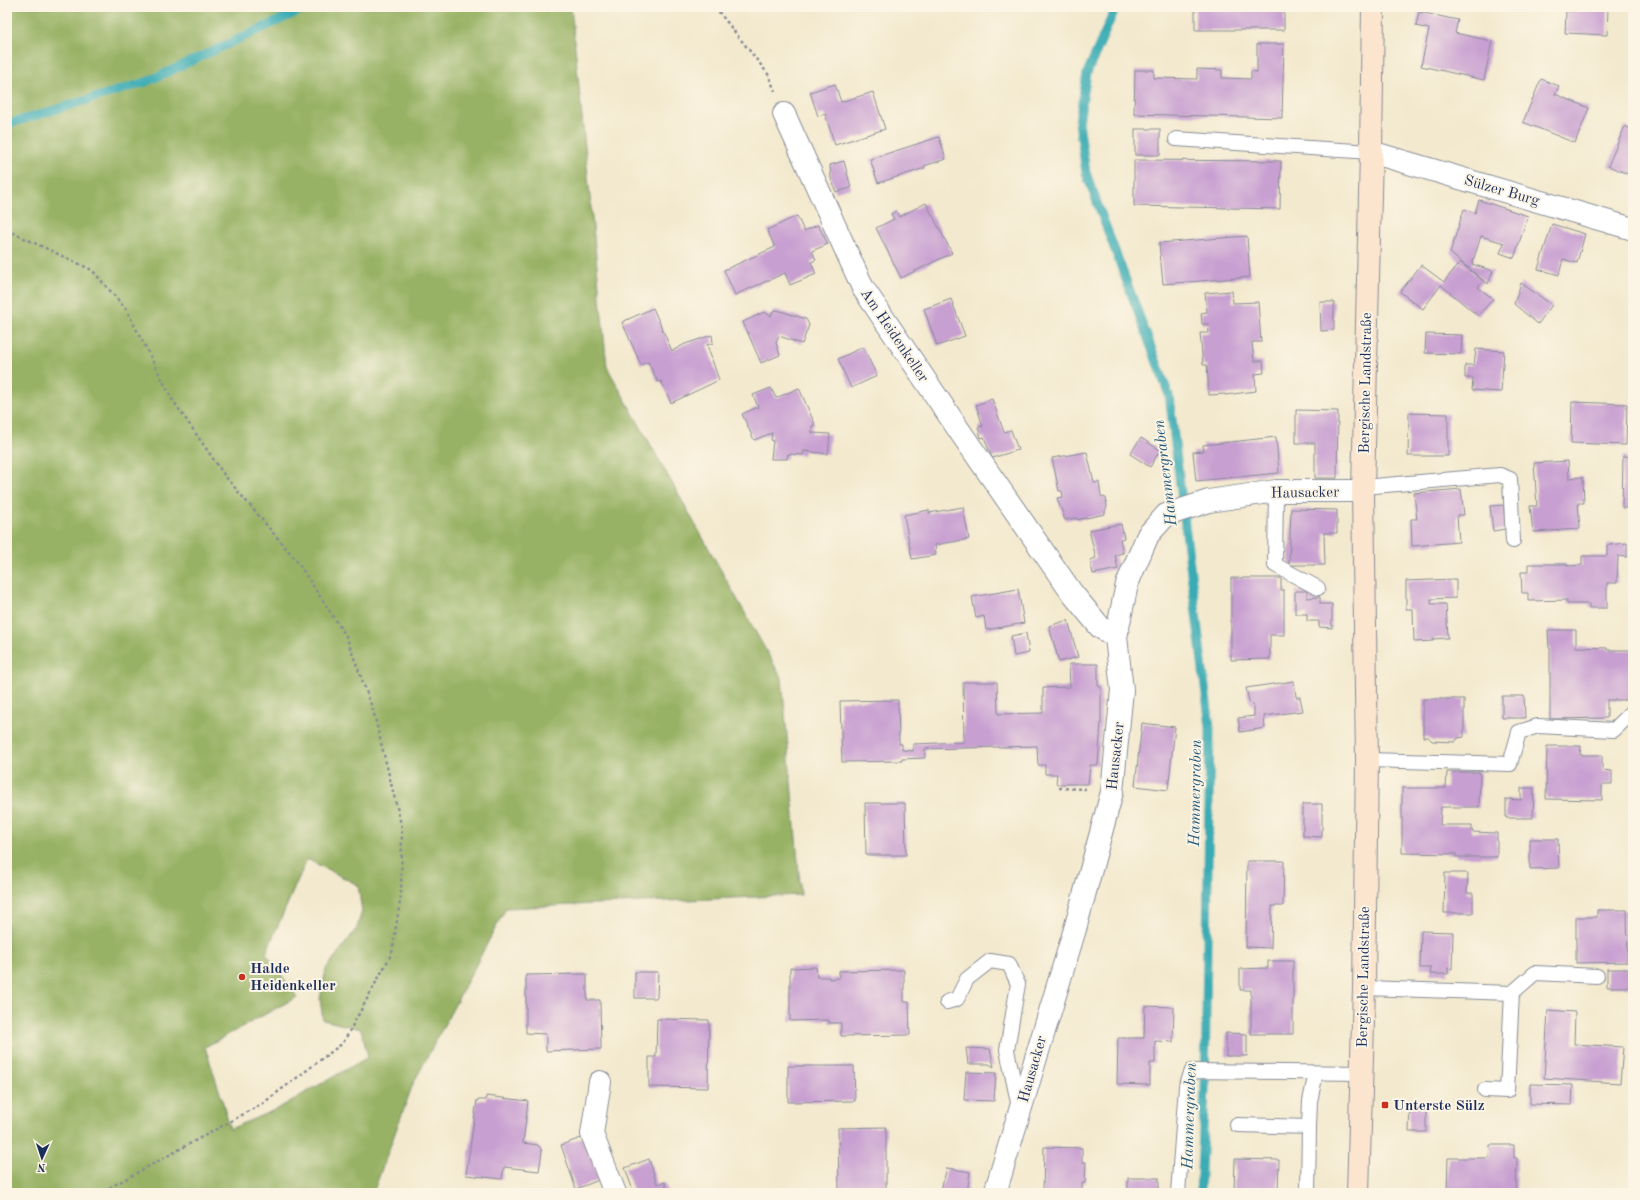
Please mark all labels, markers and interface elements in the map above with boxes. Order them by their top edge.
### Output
street label: Sülzer Burg [1462,174,1541,209]
street label: Am Heidenkeller [857,286,930,385]
street label: Bergische Landstraße [1358,312,1375,454]
water label: Hammergraben [1152,419,1181,528]
street label: Hausacker [1271,485,1339,502]
street label: Hausacker [1105,721,1128,791]
water label: Hammergraben [1187,739,1205,848]
street label: Bergische Landstraße [1356,906,1373,1048]
place label: Halde Heidenkeller [250,962,336,994]
marker: Halde Heidenkeller [237,972,247,982]
street label: Hausacker [1017,1034,1050,1104]
water label: Hammergraben [1180,1062,1200,1171]
place label: Unterste Sülz [1393,1099,1485,1114]
marker: Unterste Sülz [1380,1100,1390,1110]
north arrow [22,1138,62,1178]
text: N [36,1161,46,1172]

